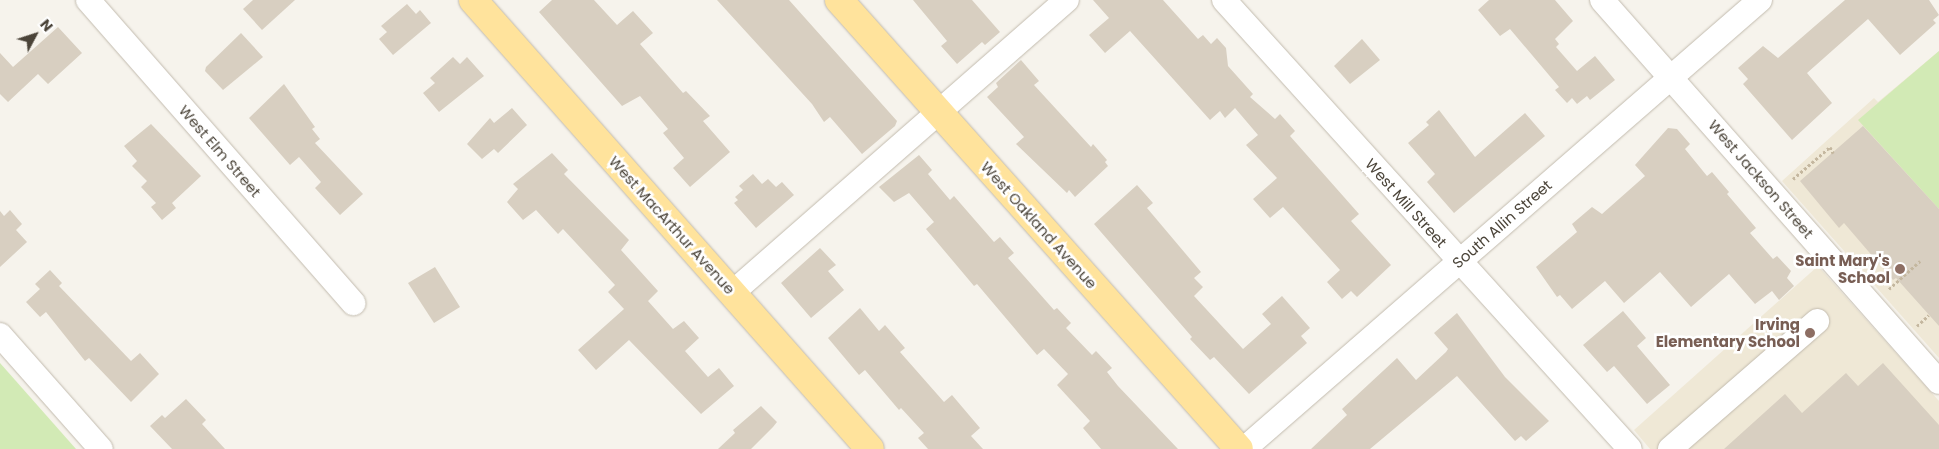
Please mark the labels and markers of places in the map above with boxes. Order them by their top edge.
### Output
place label: Saint Mary's School [1795,251,1890,286]
marker: Saint Mary's School [1894,263,1906,275]
place label: Irving Elementary School [1656,315,1800,350]
marker: Irving Elementary School [1804,327,1816,339]

